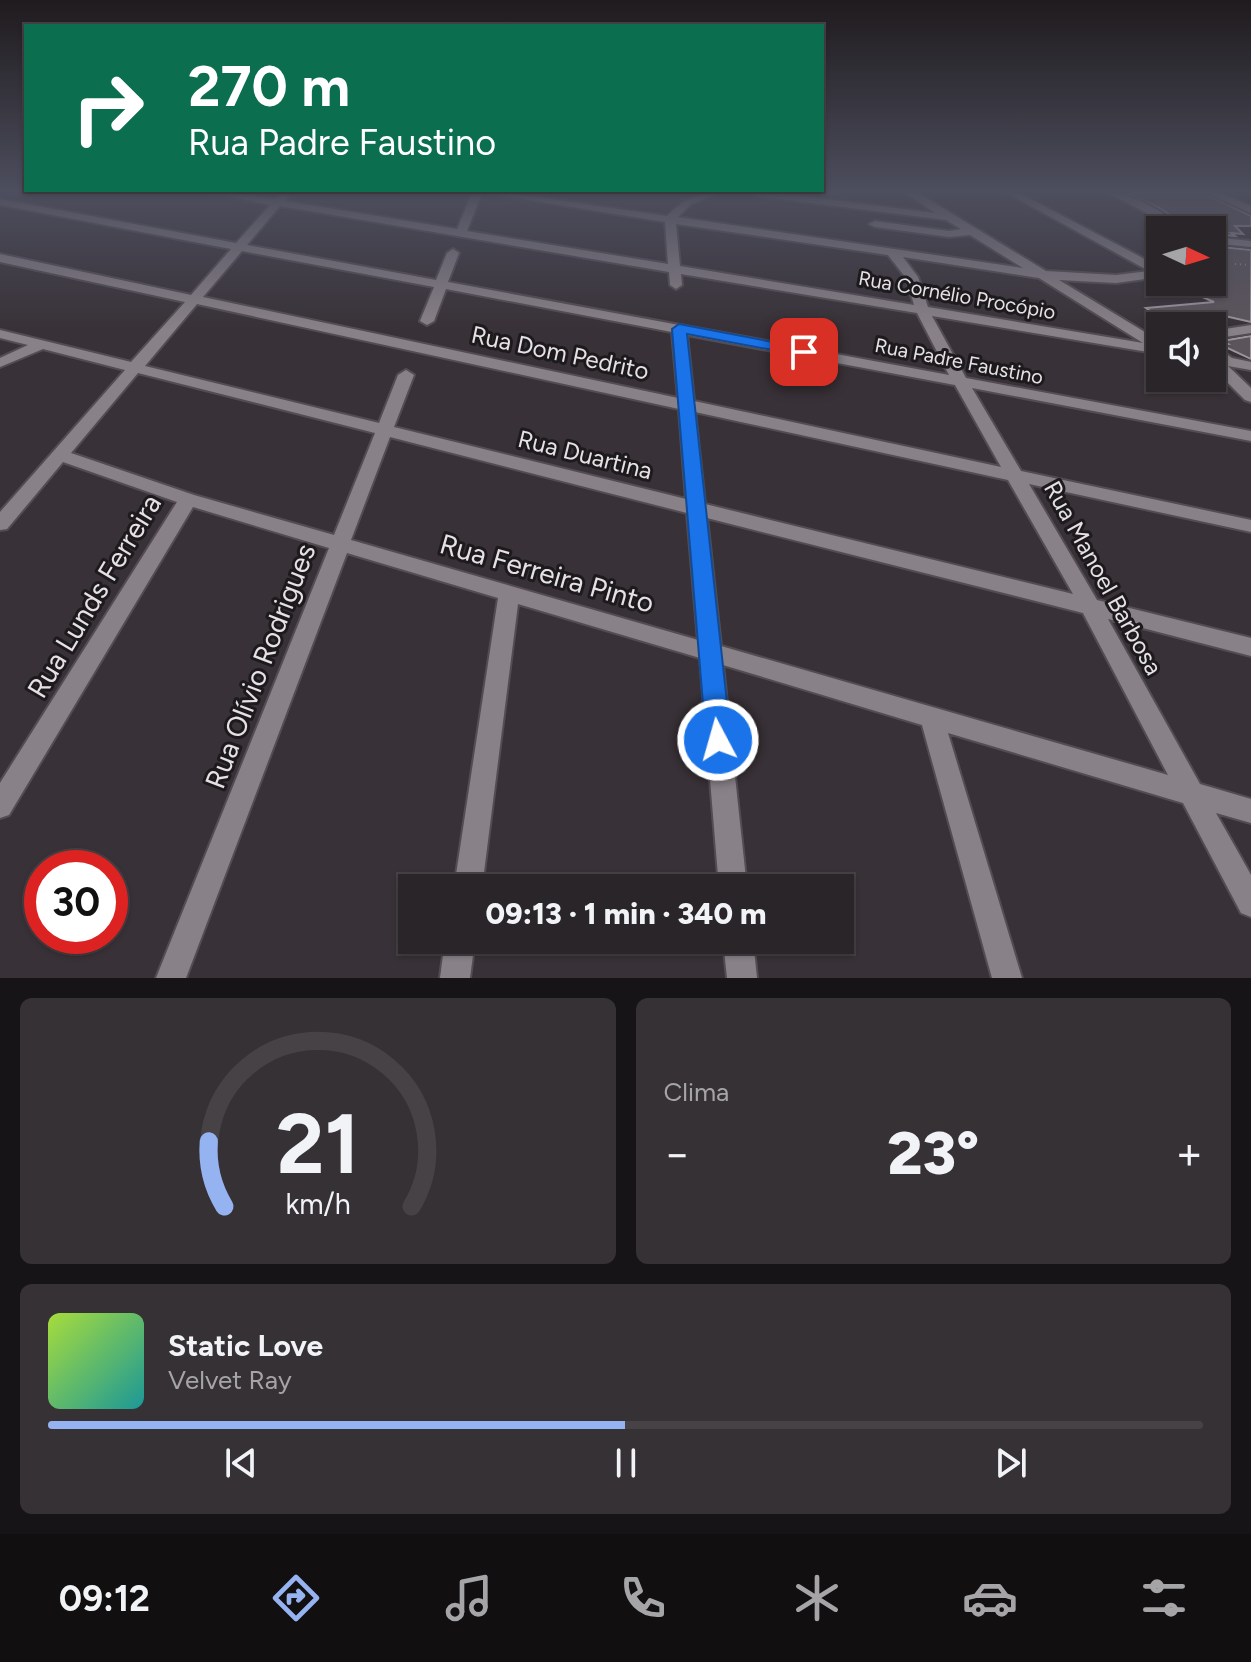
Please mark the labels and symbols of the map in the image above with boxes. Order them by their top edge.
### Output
north arrow [1146,216,1226,296]
street label: Rua Cornélio Procópio [857,266,1057,324]
pin [770,318,838,386]
street label: Rua Dom Pedrito [469,320,652,385]
street label: Rua Padre Faustino [873,333,1045,389]
street label: Rua Duartina [515,424,655,485]
street label: Rua Manoel Barbosa [1038,476,1169,680]
street label: Rua Lunds Ferreira [20,488,168,704]
street label: Rua Ferreira Pinto [436,526,658,620]
street label: Rua Olívio Rodrigues [198,539,322,793]
position arrow [676,698,760,782]
speed limit sign: 30 [24,850,128,954]

